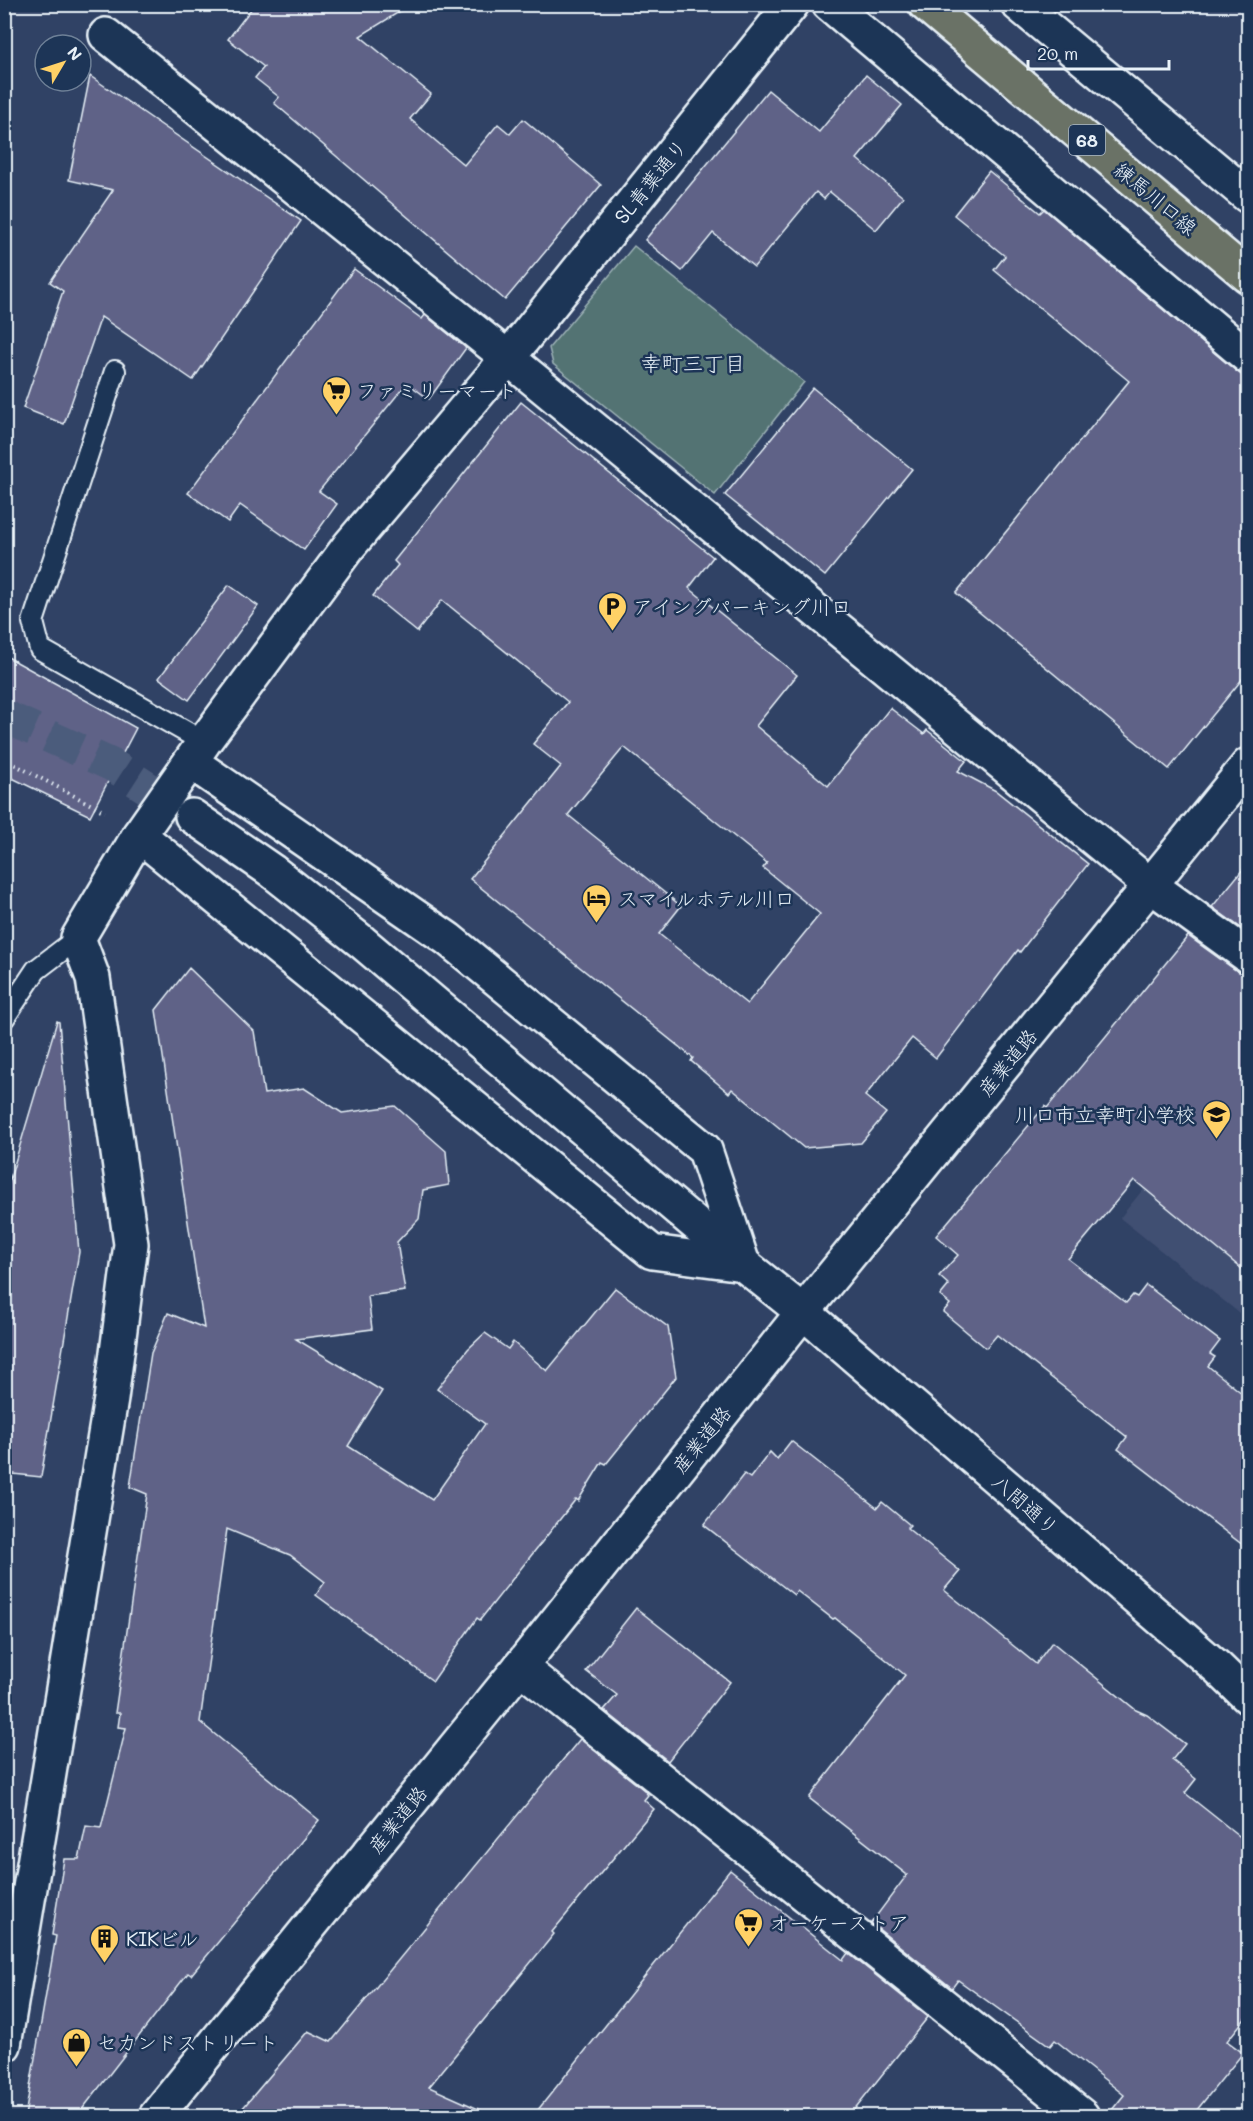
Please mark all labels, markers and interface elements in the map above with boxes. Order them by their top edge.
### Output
north arrow [33,33,93,93]
scale bar [1028,33,1169,71]
text: 20 m [1037,41,1078,65]
text: N [63,42,87,65]
road number: 68 [1069,125,1105,155]
street label: SL青葉通り [608,133,692,229]
street label: 練馬川口線 [1109,156,1203,240]
district label: 幸町三丁目 [641,349,746,376]
supermarket icon: ファミリーマート [320,374,352,416]
place label: ファミリーマート [357,377,517,403]
parking icon: アイングパーキング川口 [596,590,628,632]
place label: アイングパーキング川口 [633,593,851,619]
hotel icon: スマイルホテル川口 [581,882,613,924]
place label: スマイルホテル川口 [618,885,795,911]
street label: 産業道路 [972,1023,1042,1101]
school or university icon: 川口市立幸町小学校 [1200,1098,1232,1140]
place label: 川口市立幸町小学校 [1015,1101,1195,1127]
street label: 産業道路 [666,1400,736,1478]
street label: 八間通り [987,1468,1065,1540]
street label: 産業道路 [362,1780,432,1858]
supermarket icon: オーケーストア [732,1906,764,1948]
place label: オーケーストア [769,1909,909,1935]
building icon: KIKビル [89,1922,121,1964]
place label: KIKビル [126,1925,199,1951]
shop icon: セカンドストリート [60,2026,92,2068]
place label: セカンドストリート [97,2029,279,2055]

